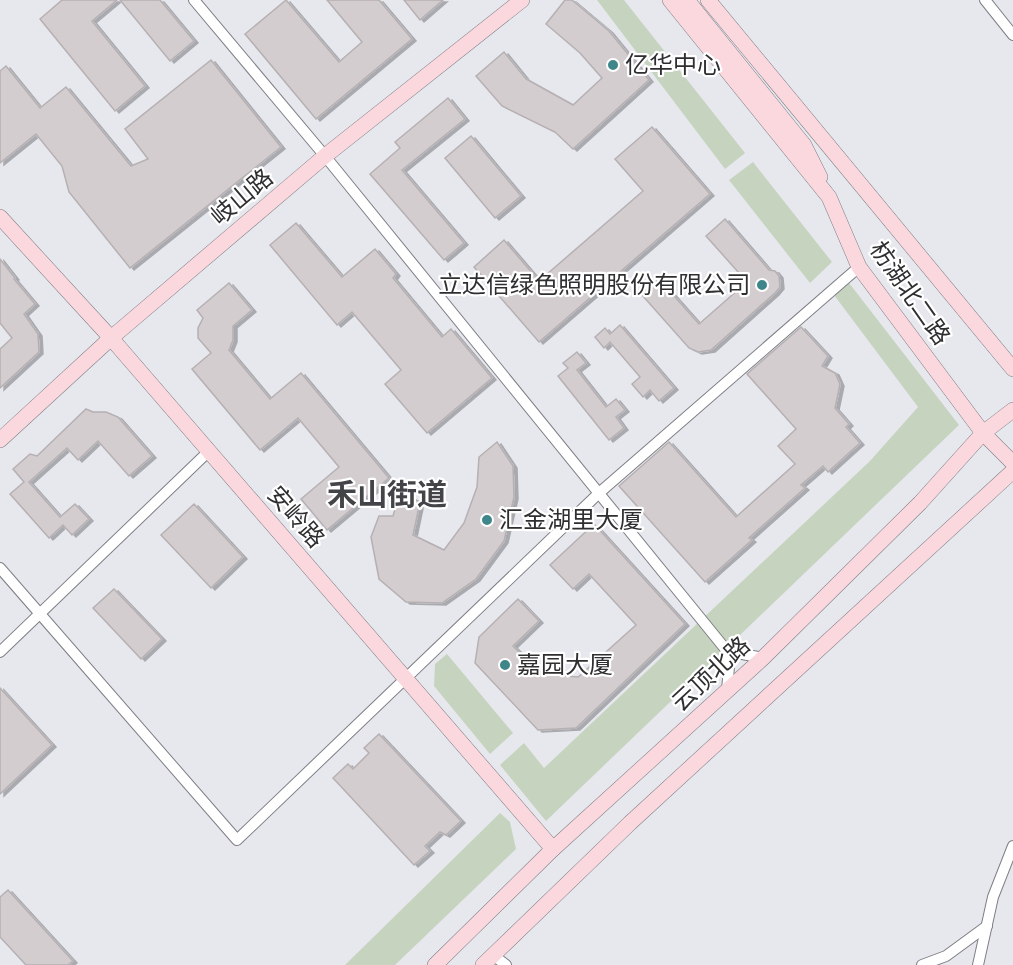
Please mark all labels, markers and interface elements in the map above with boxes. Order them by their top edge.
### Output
place label: 亿华中心 [625,47,721,82]
marker: 亿华中心 [606,58,620,72]
street label: 岐山路 [203,160,281,233]
street label: 枋湖北二路 [862,234,959,352]
place label: 立达信绿色照明股份有限公司 [438,267,750,302]
marker: 立达信绿色照明股份有限公司 [755,278,769,292]
district label: 禾山街道 [327,473,447,516]
street label: 安岭路 [260,478,333,555]
place label: 汇金湖里大厦 [499,502,643,537]
marker: 汇金湖里大厦 [480,513,494,527]
street label: 云顶北路 [664,628,758,719]
place label: 嘉园大厦 [517,647,613,682]
marker: 嘉园大厦 [498,658,512,672]

